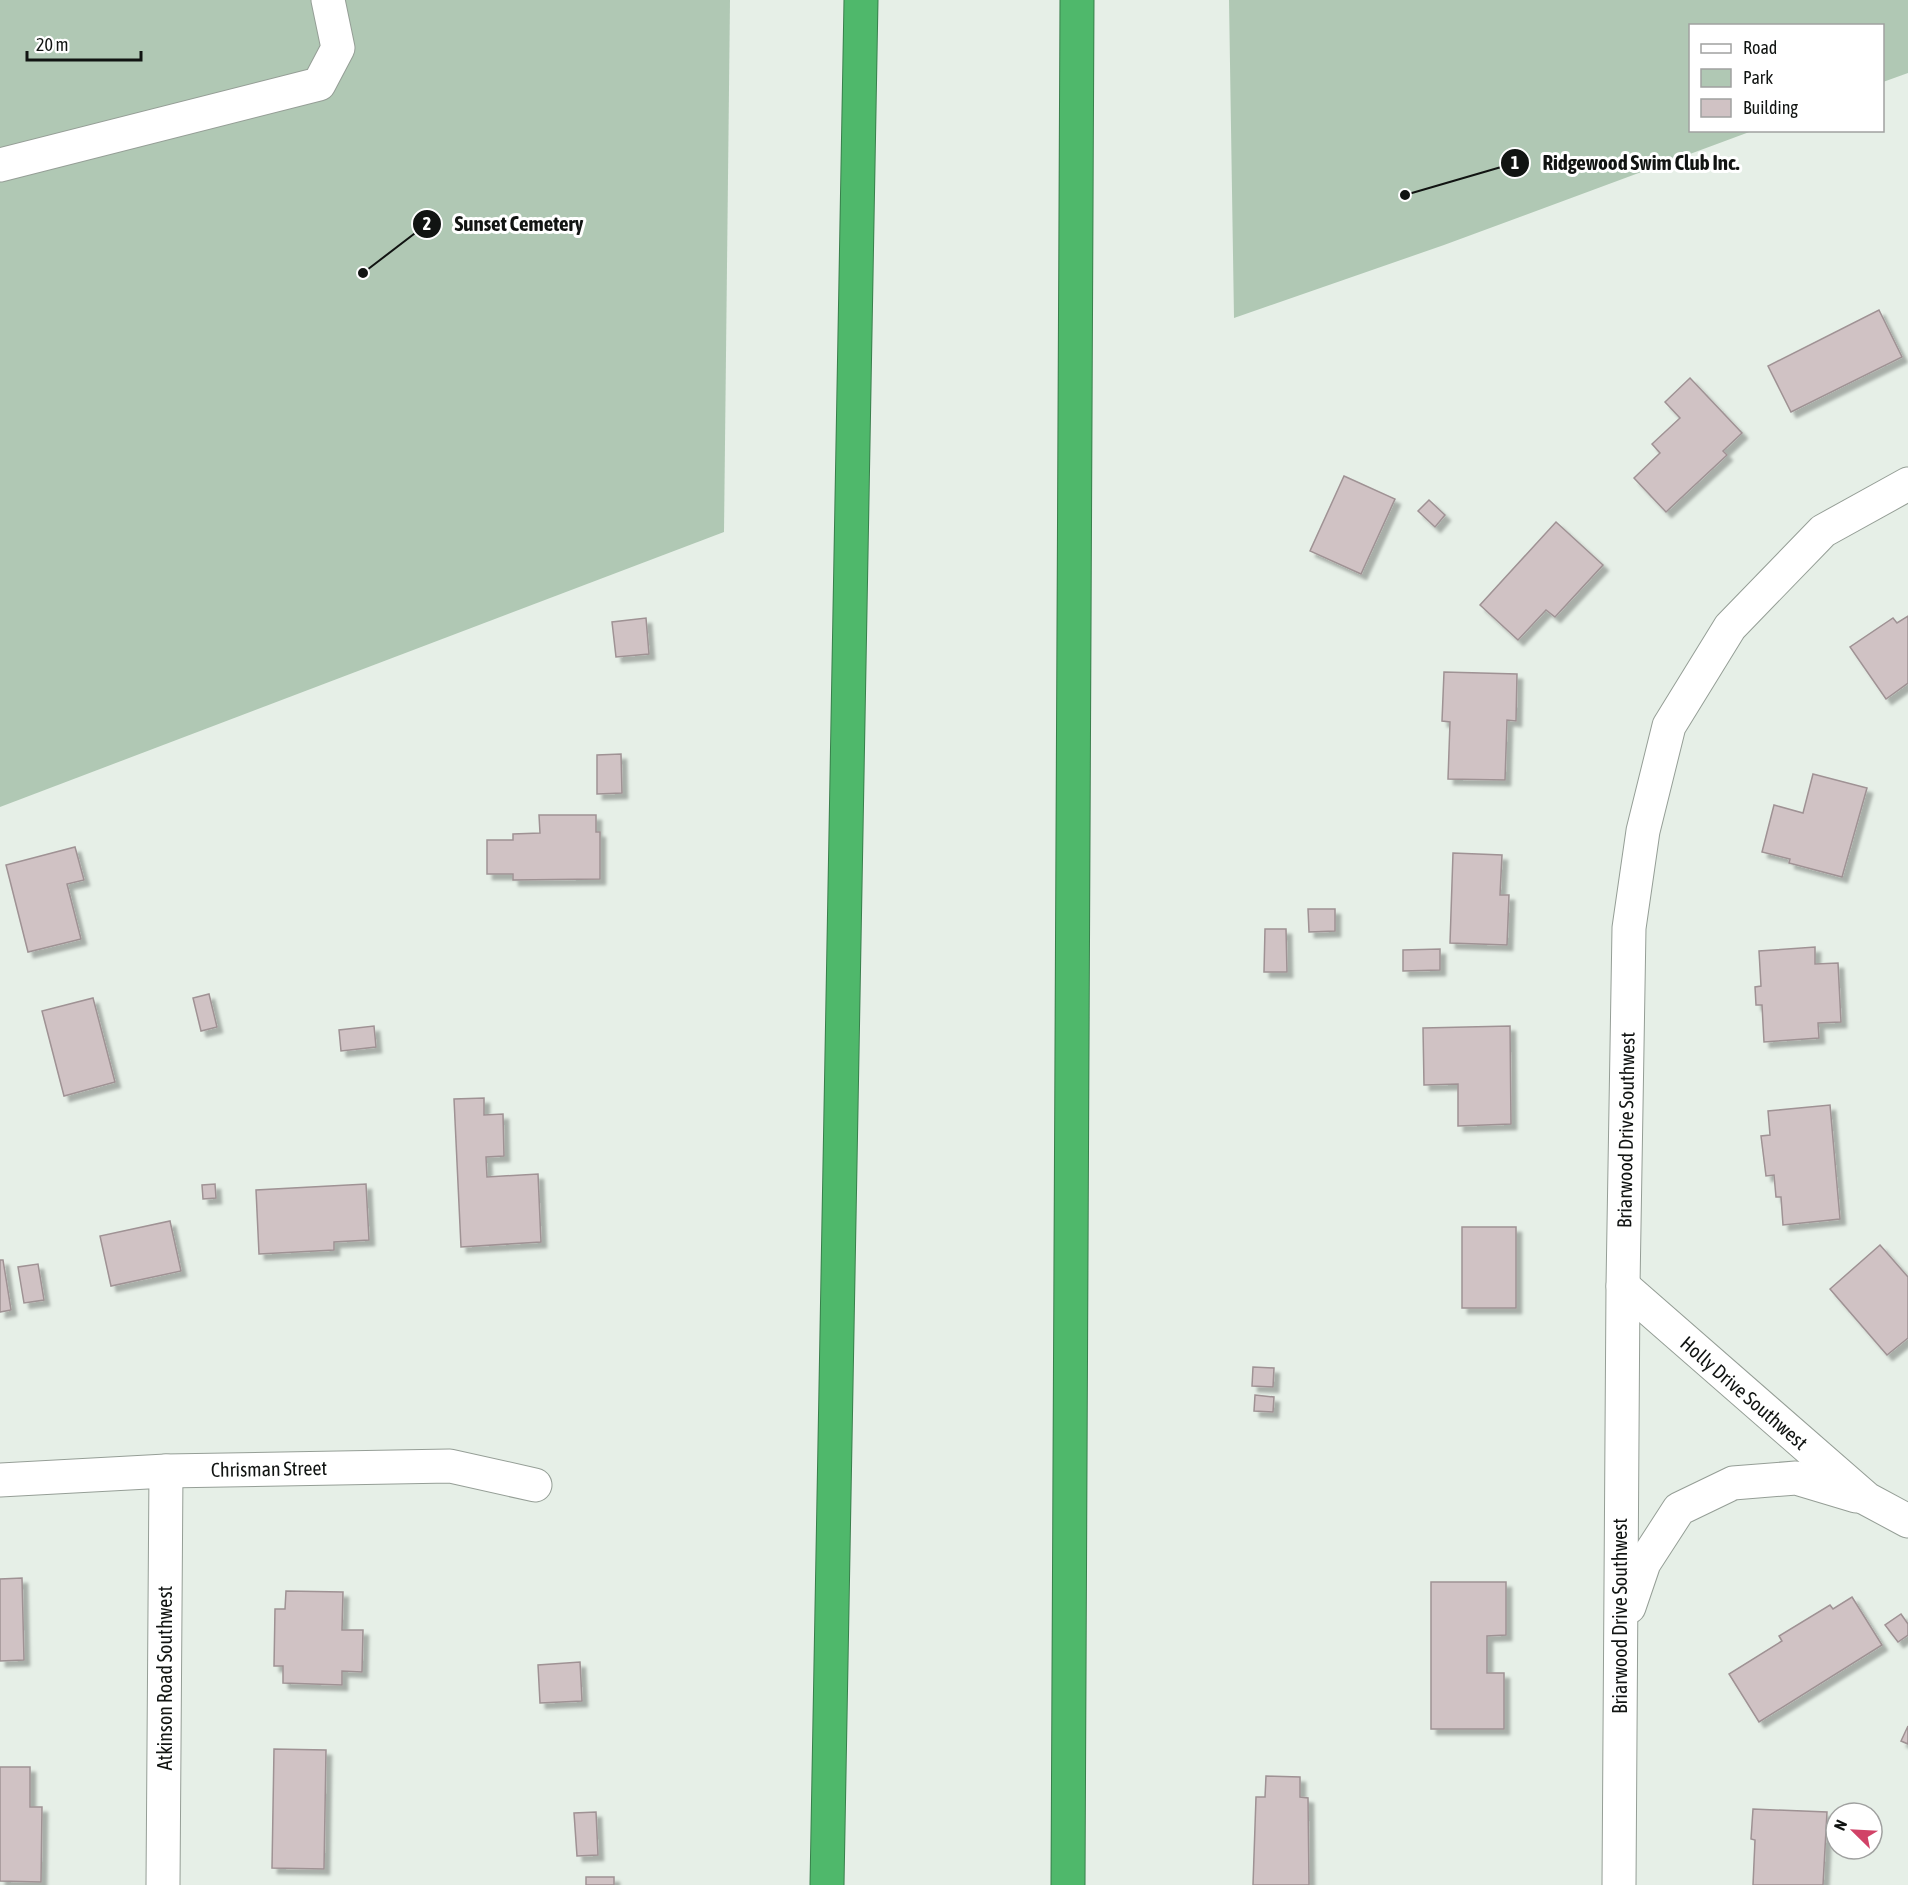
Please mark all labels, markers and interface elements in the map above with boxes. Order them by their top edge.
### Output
scale bar [27,24,141,62]
legend [1689,24,1884,132]
text: 20 m [36,34,68,55]
text: Road [1743,37,1777,58]
text: Park [1743,67,1773,88]
text: Building [1743,97,1798,118]
callout: Ridgewood Swim Club Inc. [1500,143,1751,182]
text: Ridgewood Swim Club Inc. [1542,150,1740,174]
text: 1 [1511,152,1519,173]
callout: Sunset Cemetery [412,204,595,243]
text: Sunset Cemetery [455,211,584,235]
text: 2 [423,213,431,234]
street label: Briarwood Drive Southwest [1612,1032,1639,1228]
street label: Holly Drive Southwest [1676,1331,1813,1454]
street label: Chrisman Street [211,1456,328,1481]
street label: Briarwood Drive Southwest [1608,1518,1631,1714]
street label: Atkinson Road Southwest [153,1586,176,1770]
north arrow [1824,1801,1884,1861]
text: N [1830,1817,1850,1833]

